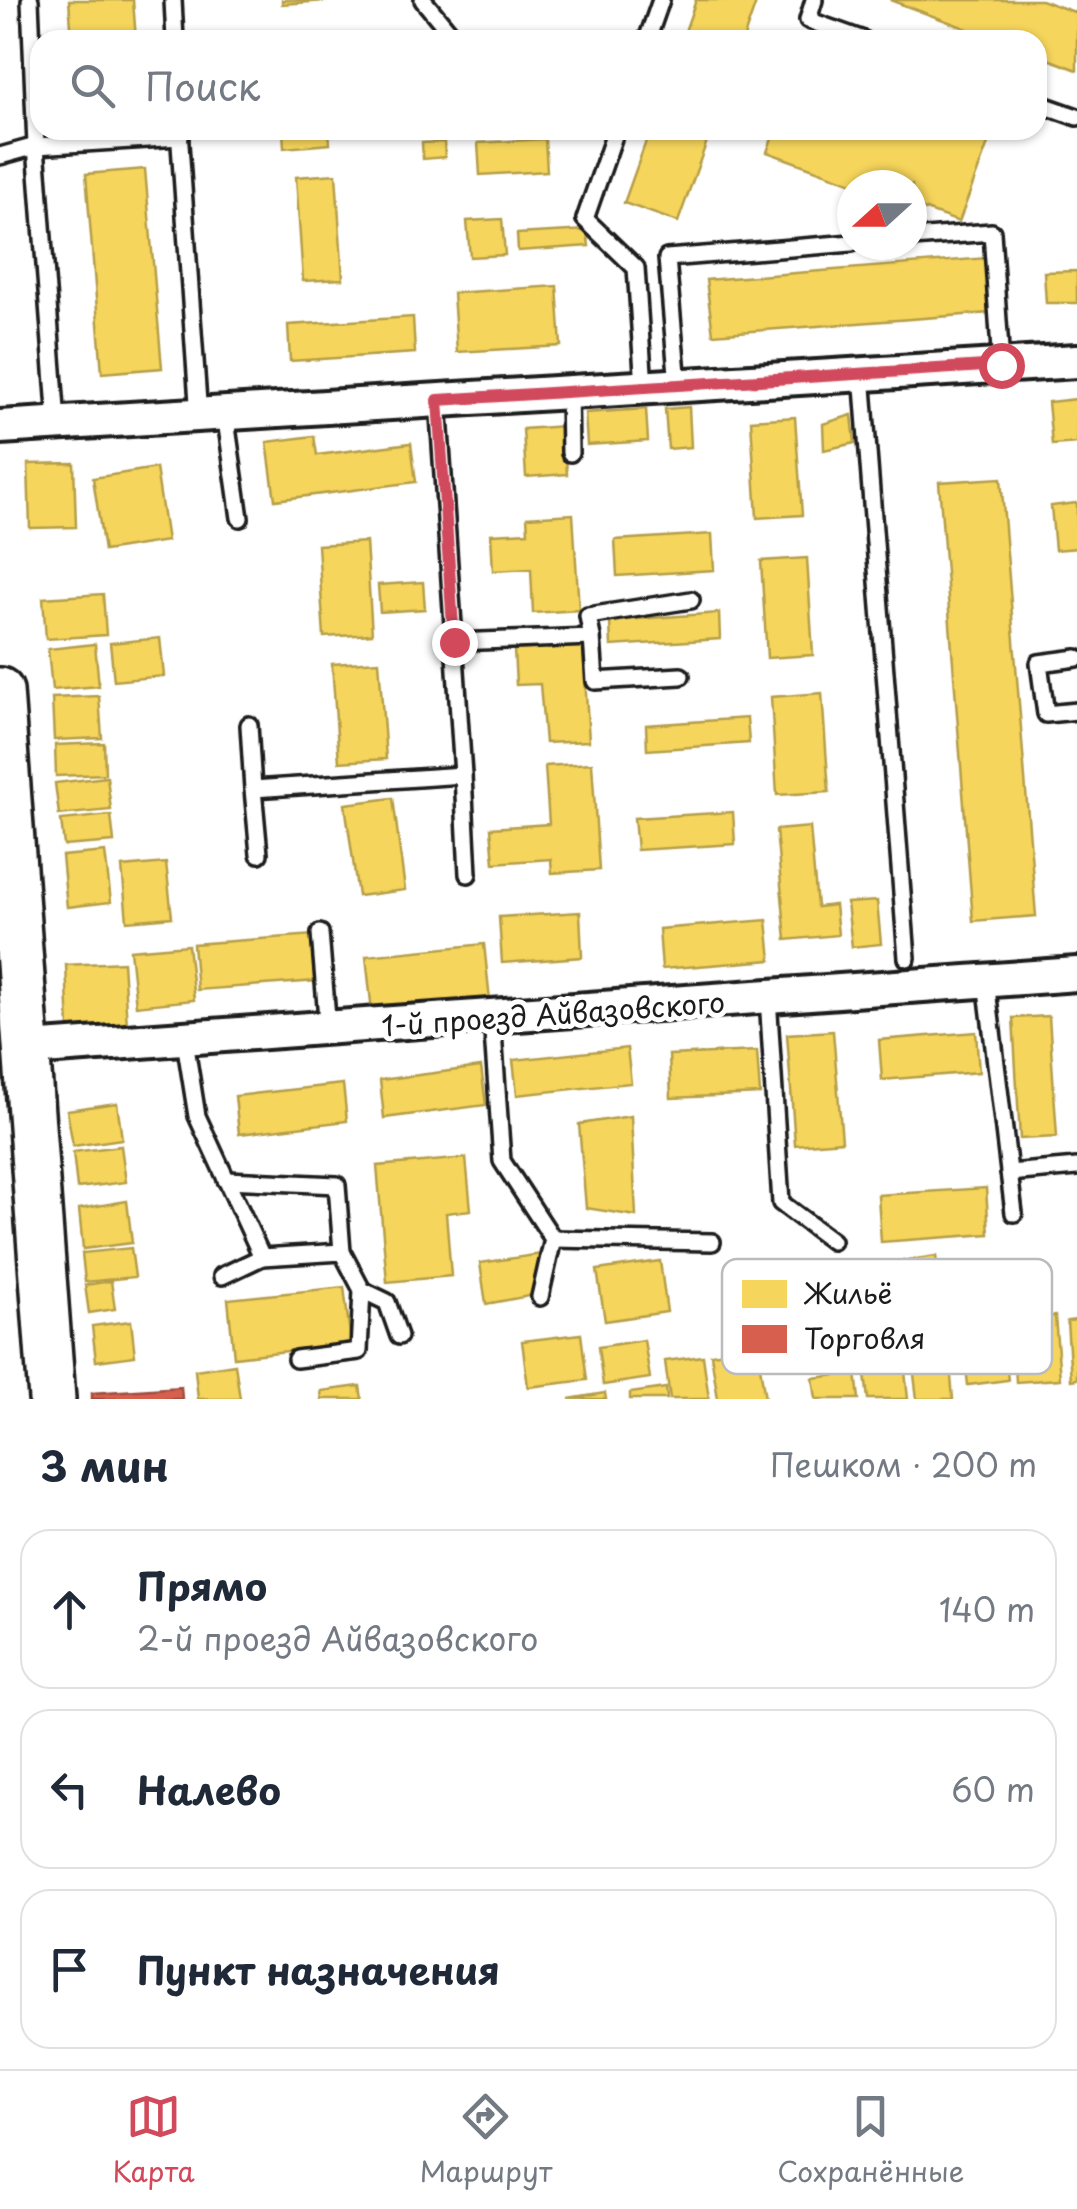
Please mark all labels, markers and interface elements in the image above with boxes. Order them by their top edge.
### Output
search box [30,30,1047,140]
text: Поиск [145,57,260,114]
icon: search [65,58,120,113]
north arrow [837,170,927,260]
route start [979,343,1025,389]
route end [432,620,478,666]
street label: 1-й проезд Айвазовского [380,980,726,1046]
legend [722,1259,1052,1374]
text: Жильё [803,1271,892,1314]
text: Торговля [804,1316,925,1359]
text: 3 мин [40,1433,169,1496]
text: Пешком · 200 m [770,1440,1037,1488]
text: Прямо [137,1557,267,1614]
icon: ahead [42,1582,97,1637]
text: 140 m [939,1585,1035,1633]
text: 2-й проезд Айвазовского [137,1614,538,1662]
text: Налево [137,1761,281,1818]
icon: left [42,1762,97,1817]
text: 60 m [951,1765,1035,1813]
text: Пункт назначения [137,1941,500,1998]
icon: arrive [42,1942,97,1997]
tab: Карта [113,2089,195,2192]
tab: Маршрут [420,2089,552,2192]
tab: Сохранённые [777,2089,964,2192]

